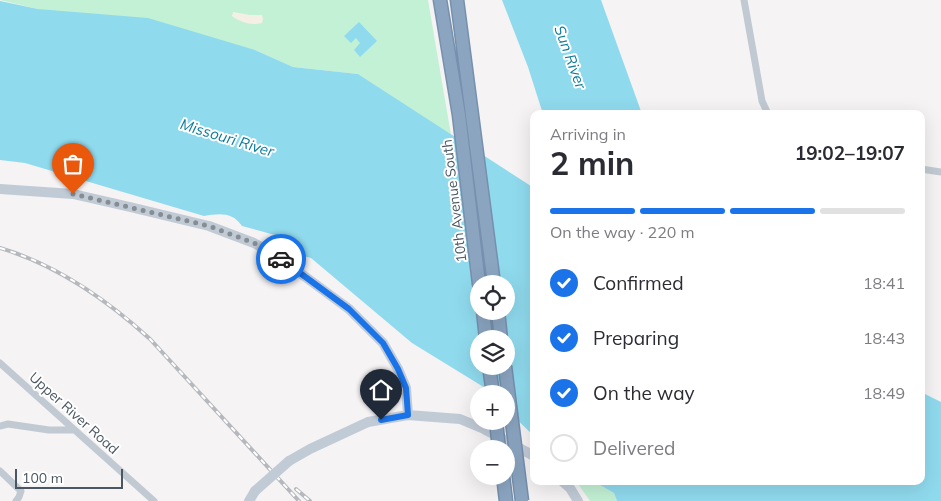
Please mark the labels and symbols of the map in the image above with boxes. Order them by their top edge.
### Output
water label: Sun River [550,23,591,92]
water label: Missouri River [178,114,277,161]
street label: 10th Avenue South [438,138,470,264]
pin [52,143,94,194]
courier [256,234,306,284]
street label: Upper River Road [25,368,123,458]
pin [360,369,402,420]
scale bar [15,466,122,489]

